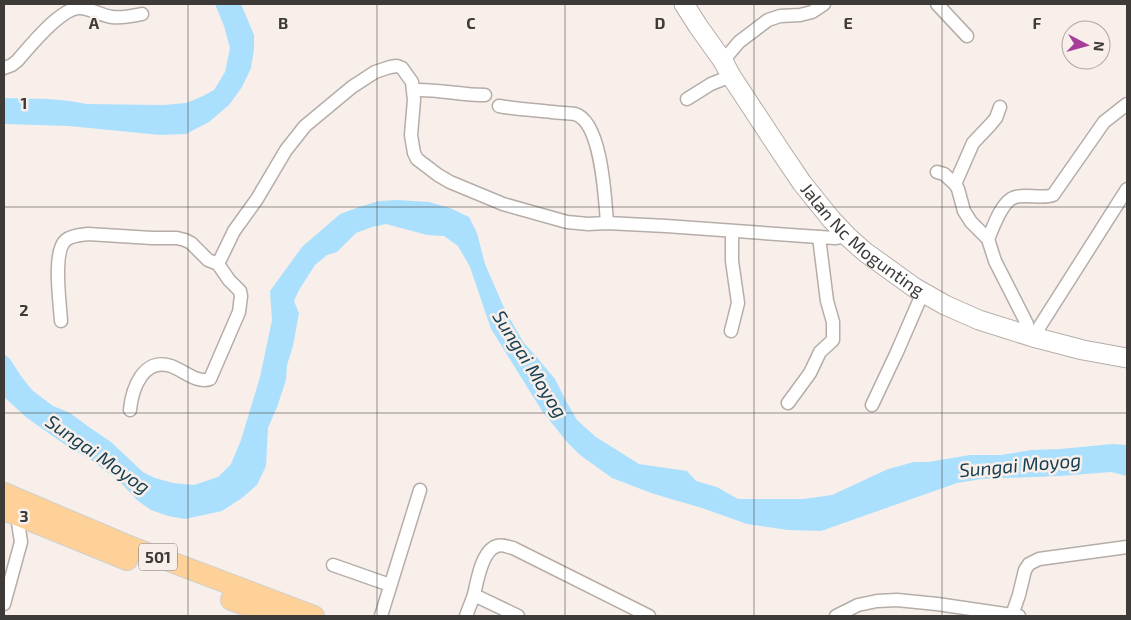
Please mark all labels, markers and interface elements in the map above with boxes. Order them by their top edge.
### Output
text: A [89,13,100,32]
text: B [278,13,288,32]
text: C [466,13,476,32]
text: D [655,13,666,32]
text: E [843,13,853,32]
text: F [1033,13,1042,32]
north arrow [1061,20,1111,70]
text: N [1090,40,1108,52]
text: 1 [21,93,27,112]
street label: Jalan Nc Mogunting [796,178,928,301]
text: 2 [19,300,29,319]
water label: Sungai Moyog [487,306,573,422]
water label: Sungai Moyog [41,409,155,499]
water label: Sungai Moyog [958,448,1082,482]
text: 3 [19,506,29,525]
road number: 501 [139,544,177,570]

